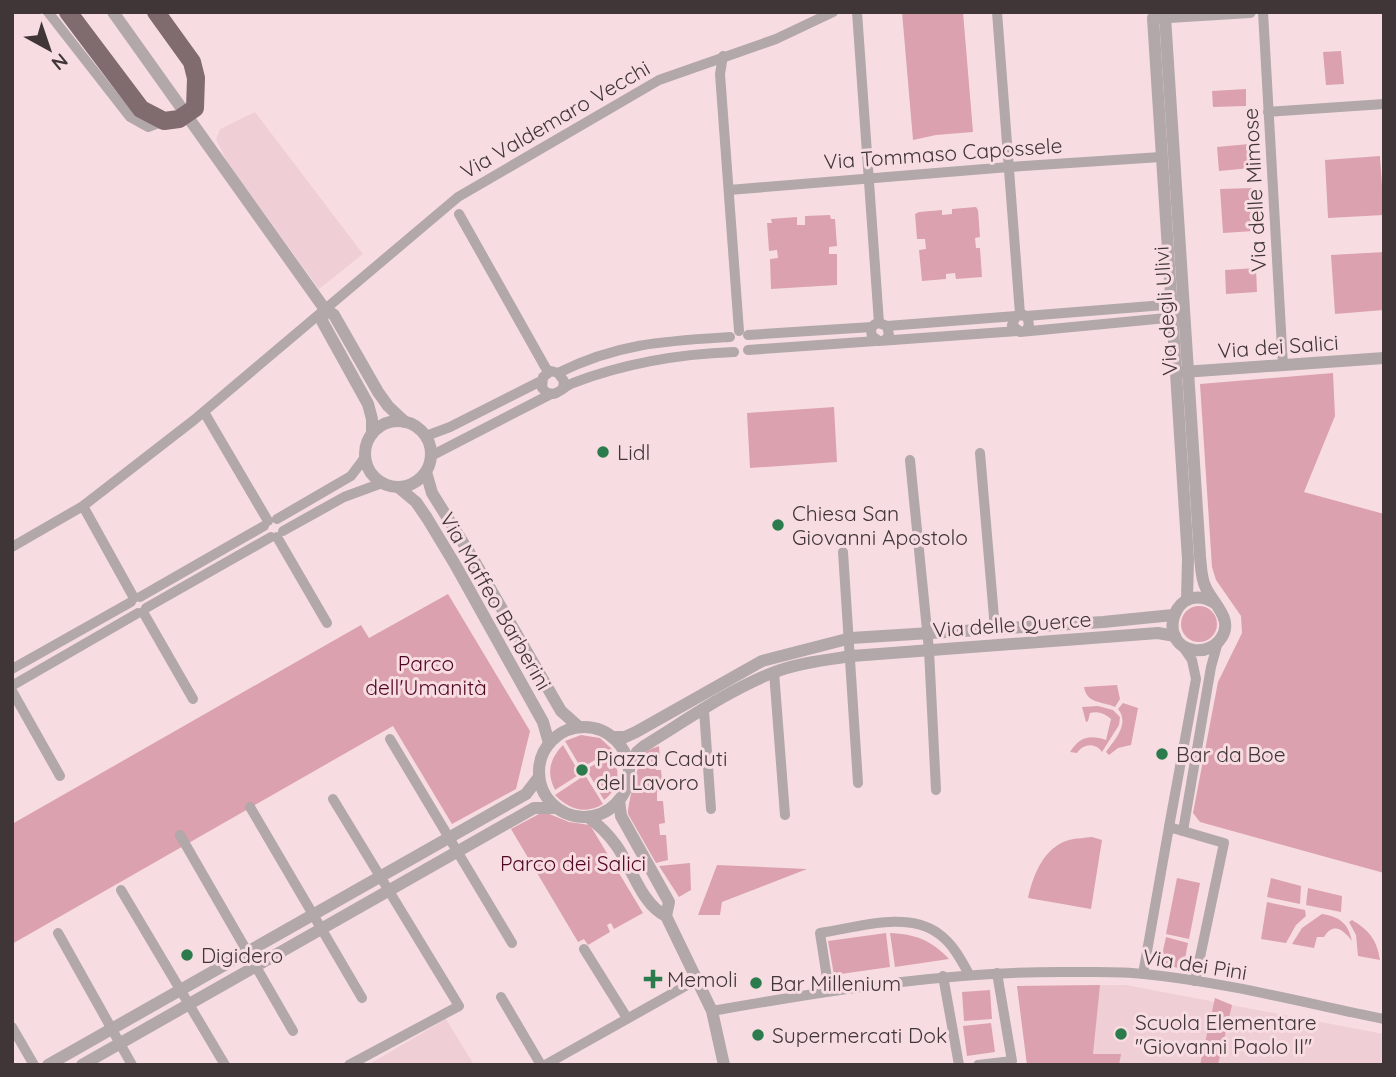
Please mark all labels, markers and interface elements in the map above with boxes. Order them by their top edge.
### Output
north arrow [14,14,84,84]
text: N [47,48,73,76]
street label: Via Valdemaro Vecchi [456,54,654,184]
street label: Via delle Mimose [1237,107,1271,273]
street label: Via Tommaso Capossele [823,132,1063,174]
street label: Via degli Ulivi [1148,246,1182,376]
street label: Via dei Salici [1217,329,1339,363]
place label: Lidl [617,439,650,465]
marker: Lidl [595,444,611,460]
place label: Chiesa San Giovanni Apostolo [792,500,968,550]
street label: Via Maffeo Barberini [435,508,557,694]
marker: Chiesa San Giovanni Apostolo [770,517,786,533]
street label: Via delle Querce [932,605,1092,643]
park label: Parco dell'Umanità [365,650,487,700]
place label: Bar da Boe [1176,741,1286,767]
place label: Piazza Caduti del Lavoro [596,745,727,795]
marker: Bar da Boe [1154,746,1170,762]
marker: Piazza Caduti del Lavoro [574,762,590,778]
park label: Parco dei Salici [500,850,646,876]
place label: Digidero [201,942,283,968]
street label: Via dei Pini [1141,943,1249,985]
marker: Digidero [179,947,195,963]
place label: Memoli [667,966,737,992]
place label: Bar Millenium [770,970,901,996]
marker: Memoli [645,971,661,987]
marker: Bar Millenium [748,975,764,991]
place label: Scuola Elementare "Giovanni Paolo II" [1135,1009,1317,1059]
place label: Supermercati Dok [772,1022,947,1048]
marker: Scuola Elementare "Giovanni Paolo II" [1113,1026,1129,1042]
marker: Supermercati Dok [750,1027,766,1043]

